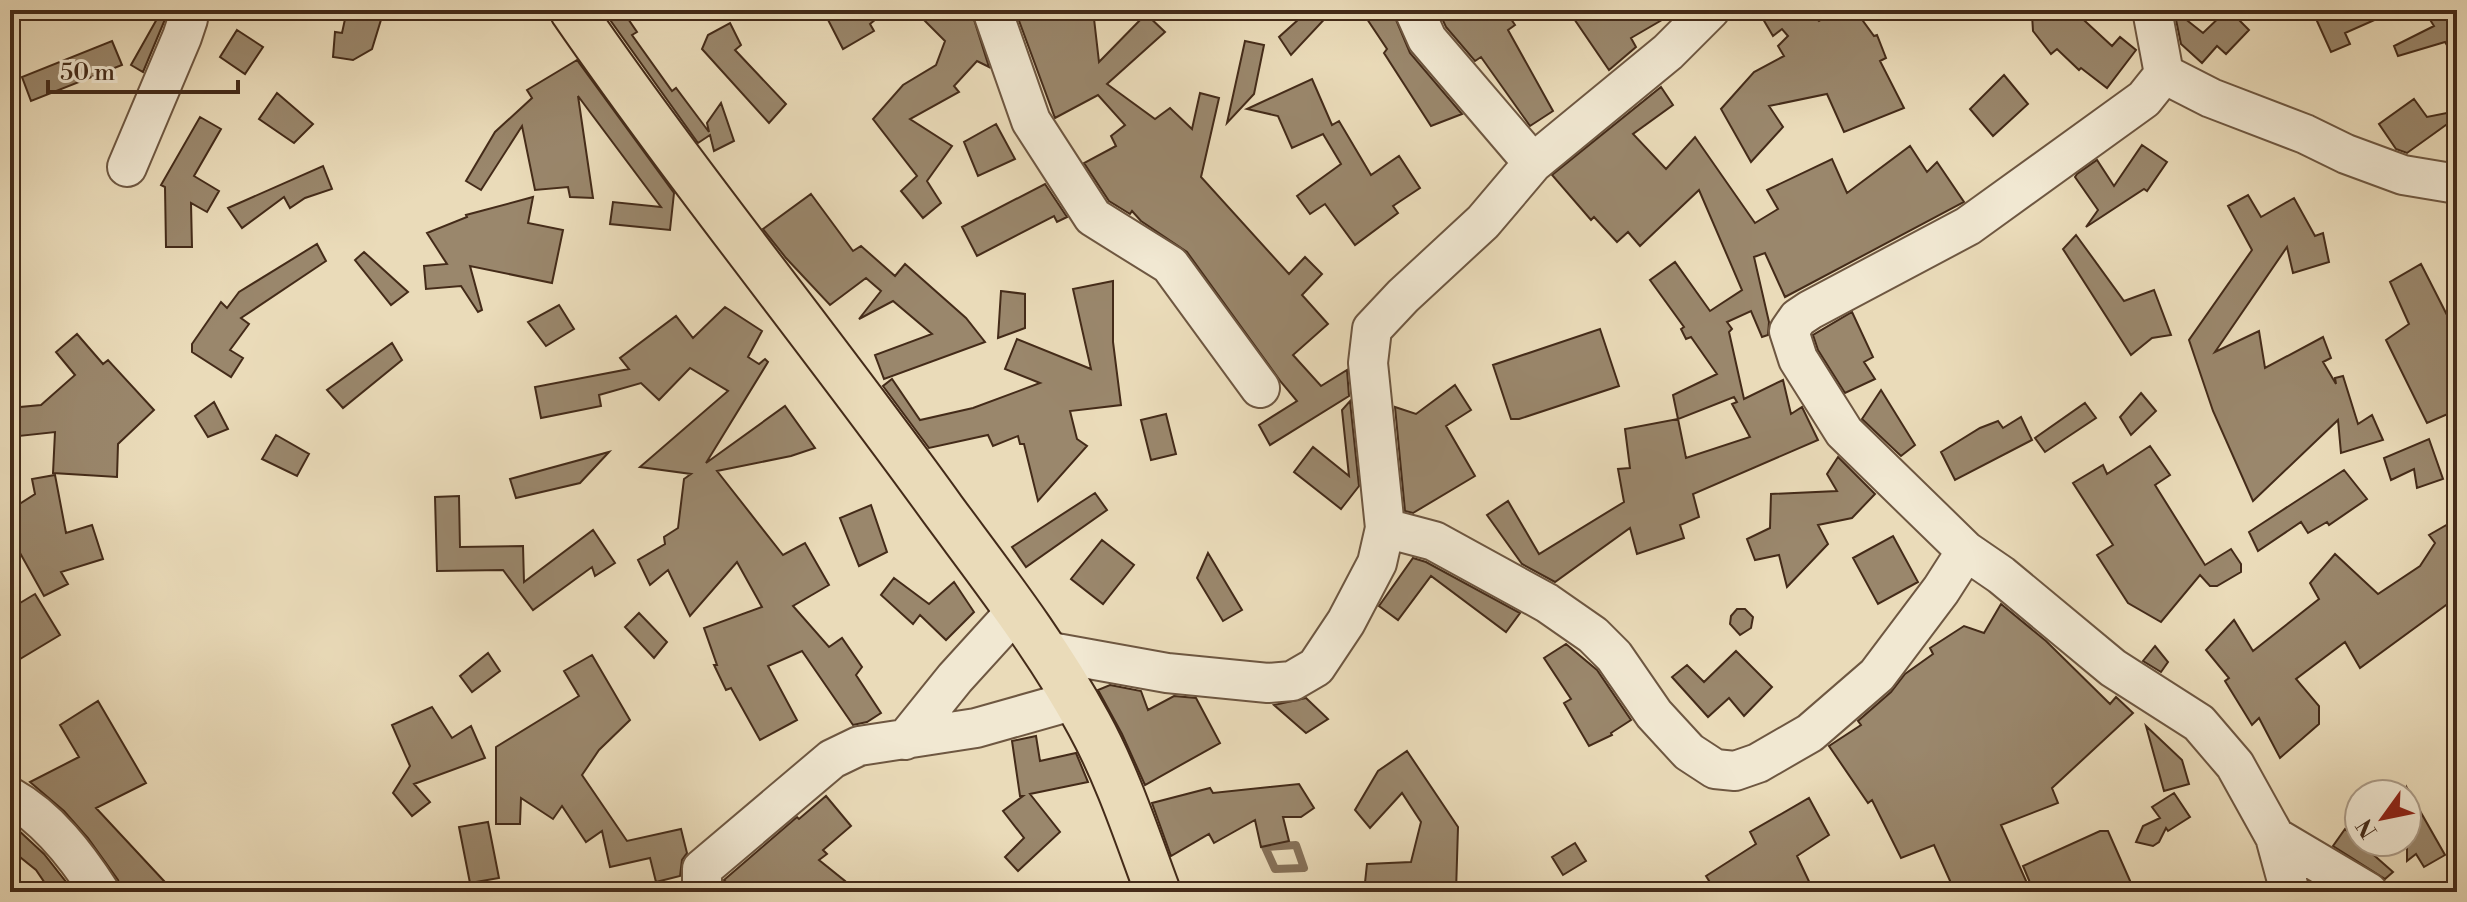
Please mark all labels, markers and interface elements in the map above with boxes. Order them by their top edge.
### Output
scale bar [48,44,238,94]
text: 50 m [60,58,115,88]
north arrow [2343,778,2423,858]
text: N [2351,813,2384,843]

